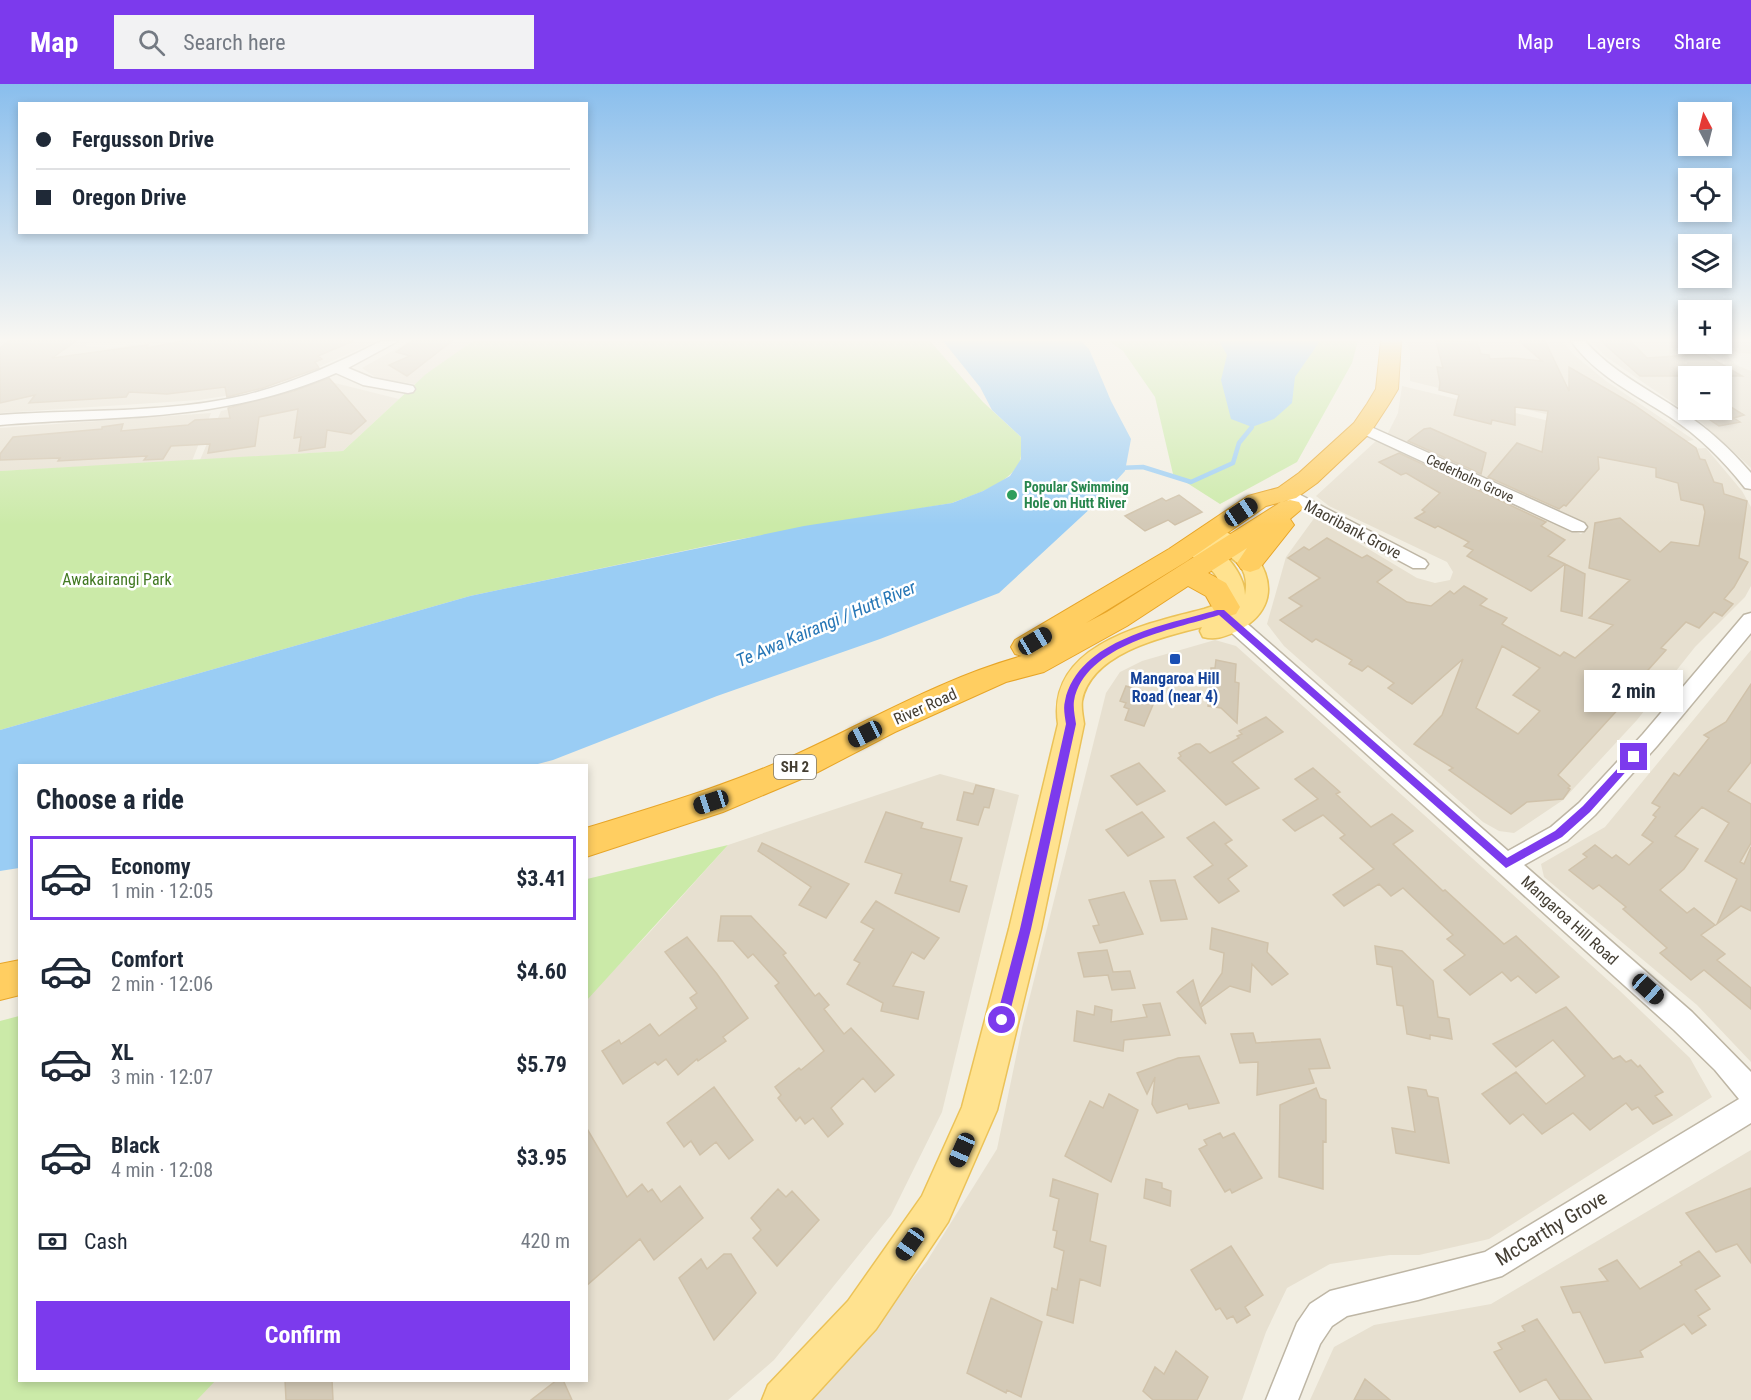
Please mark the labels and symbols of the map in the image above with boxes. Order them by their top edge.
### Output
north arrow [1678,102,1732,156]
street label: Cederholm Grove [1424,451,1517,505]
place label: Popular Swimming Hole on Hutt River [1024,479,1129,511]
marker: Popular Swimming Hole on Hutt River [1005,488,1019,502]
car [1221,494,1261,530]
street label: Maoribank Grove [1301,496,1404,563]
park label: Awakairangi Park [62,570,172,589]
water label: Te Awa Kairangi / Hutt River [733,576,919,671]
car [1015,624,1055,658]
marker: Mangaroa Hill Road (near 4) [1168,652,1182,666]
place label: Mangaroa Hill Road (near 4) [1130,669,1220,706]
callout: 2 min [1584,670,1684,712]
street label: River Road [891,684,960,729]
car [845,718,885,750]
route end [1620,743,1647,770]
road number: SH 2 [774,755,816,779]
car [691,788,731,816]
street label: Mangaroa Hill Road [1517,872,1622,969]
car [1629,970,1667,1008]
route start [988,1006,1015,1033]
car [946,1130,978,1170]
street label: McCarthy Grove [1491,1185,1611,1271]
car [892,1224,928,1264]

